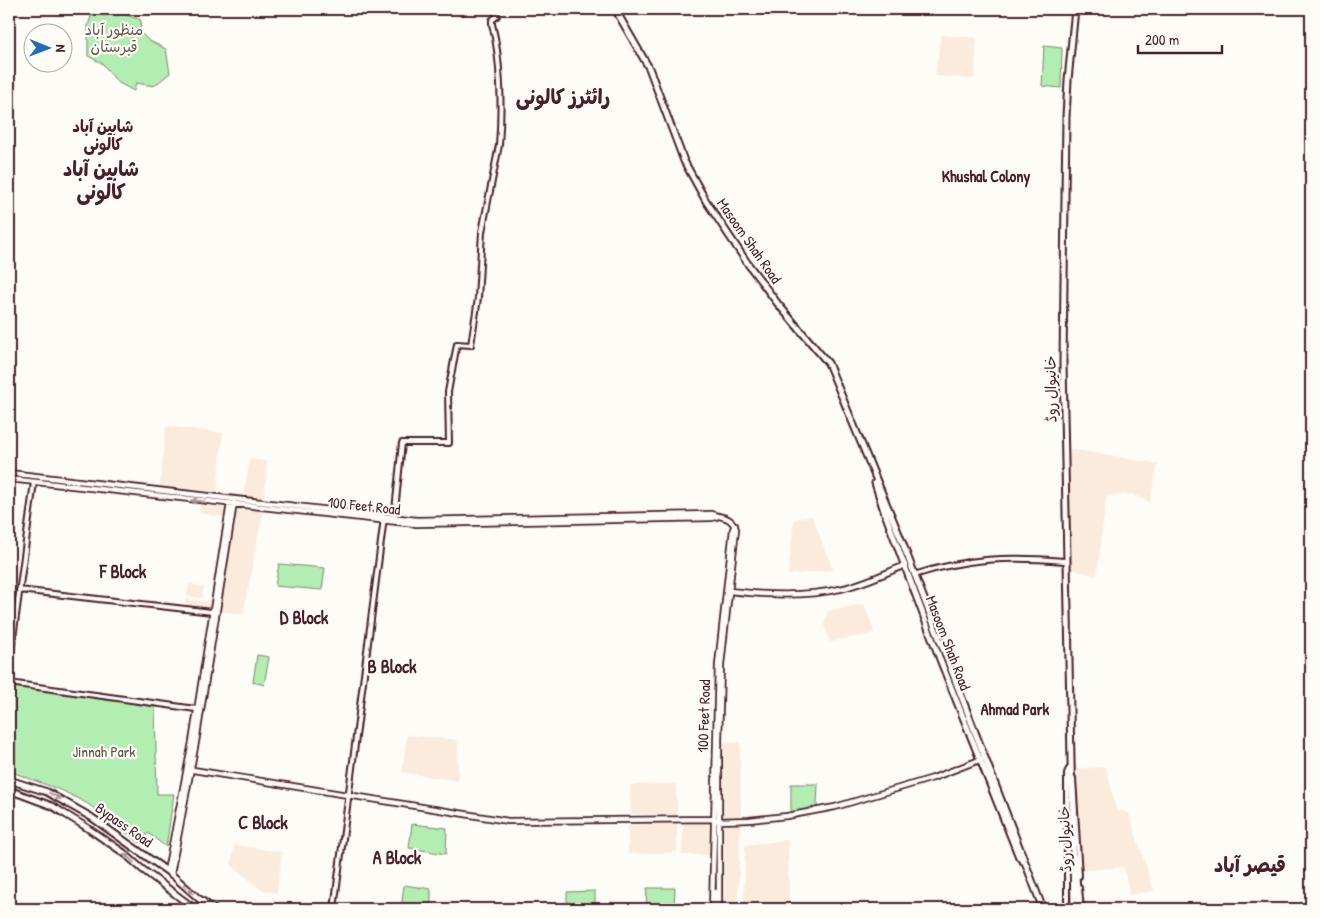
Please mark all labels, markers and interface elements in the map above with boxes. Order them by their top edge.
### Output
park label: منظور آباد قبرستان [85,19,143,57]
north arrow [22,22,72,72]
scale bar [1138,22,1221,54]
text: 200 m [1145,29,1179,50]
text: N [52,44,71,53]
district label: رائٹرز کالونی [516,83,610,111]
district label: شاہین آباد کالونی [73,115,133,156]
district label: شاہین آباد کالونی [63,155,139,206]
district label: Khushal Colony [942,165,1030,188]
street label: Masoom Shah Road [712,194,787,288]
street label: خانیوال روڈ [1039,355,1062,423]
street label: 100 Feet Road [327,491,402,520]
one-way arrow [190,497,206,505]
district label: F Block [99,559,147,584]
street label: Masoom Shah Road [921,593,976,693]
district label: D Block [280,605,329,630]
district label: B Block [368,654,417,679]
street label: 100 Feet Road [692,679,715,753]
district label: Ahmad Park [981,698,1050,720]
park label: Jinnah Park [72,741,136,762]
one-way arrow [47,792,62,800]
street label: Bypass Road [91,797,157,852]
street label: خانیوال روڈ [1053,805,1076,873]
district label: C Block [238,810,288,835]
district label: A Block [373,845,422,870]
district label: قیصر آباد [1214,851,1286,878]
one-way arrow [123,852,136,863]
one-way arrow [181,883,194,894]

